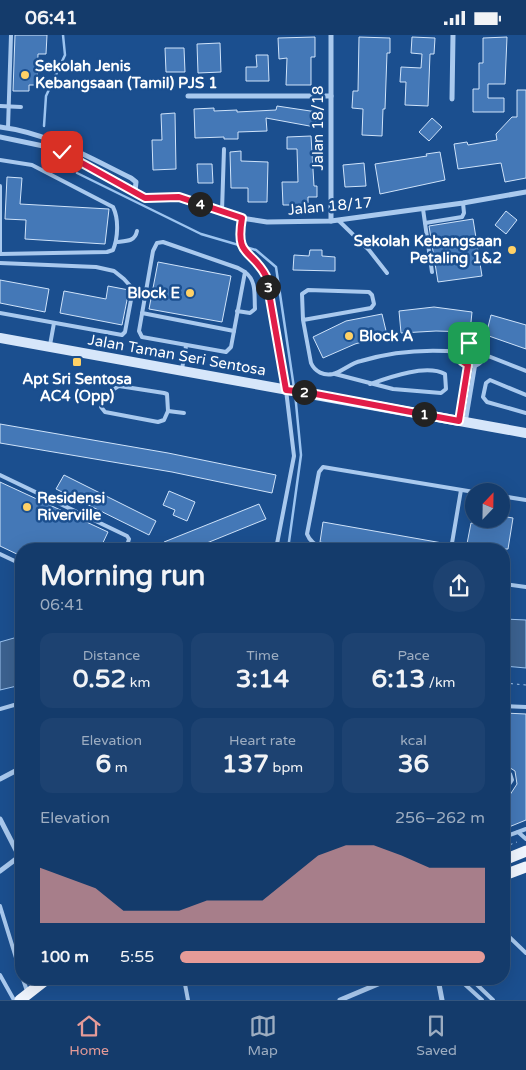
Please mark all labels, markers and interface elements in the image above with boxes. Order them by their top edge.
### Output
text: 06:41 [25,7,78,29]
place label: Sekolah Jenis Kebangsaan (Tamil) PJS 1 [35,57,218,93]
marker: Sekolah Jenis Kebangsaan (Tamil) PJS 1 [19,69,31,81]
street label: Jalan 18/18 [309,86,327,170]
pin [41,131,83,173]
icon: check [48,138,76,166]
pin: 4 [188,191,212,217]
street label: Jalan 18/17 [287,193,373,219]
text: 4 [196,196,205,213]
place label: Sekolah Kebangsaan Petaling 1&2 [354,232,502,268]
marker: Sekolah Kebangsaan Petaling 1&2 [506,244,518,256]
pin: 3 [256,275,280,299]
text: 3 [264,279,273,296]
place label: Block E [127,284,180,302]
marker: Block E [184,287,196,299]
pin [448,322,490,364]
place label: Block A [359,327,413,345]
icon: arrive [455,329,483,357]
street label: Jalan Taman Seri Sentosa [87,330,267,380]
marker: Block A [343,330,355,342]
marker: Apt Sri Sentosa AC4 (Opp) [71,356,83,368]
place label: Apt Sri Sentosa AC4 (Opp) [22,370,132,406]
pin: 2 [292,379,316,405]
text: 2 [300,384,309,401]
pin: 1 [412,401,436,427]
text: 1 [420,406,429,423]
north arrow [465,483,510,527]
map controls [465,483,510,528]
place label: Residensi Riverville [37,489,105,524]
marker: Residensi Riverville [21,501,33,513]
text: Morning run [40,559,205,593]
button: share [433,560,485,612]
text: 06:41 [40,595,84,615]
text: Distance [83,647,140,664]
text: Time [246,647,279,664]
text: Pace [397,647,430,664]
text: 0.52 [73,664,126,694]
text: 3:14 [236,664,289,694]
text: 6:13 [372,664,425,694]
text: km [126,674,150,691]
text: /km [425,674,455,691]
text: Elevation [81,732,142,749]
text: Heart rate [229,732,296,749]
text: kcal [400,732,427,749]
text: 6 [95,749,111,779]
text: 137 [222,749,269,779]
text: 36 [398,749,429,779]
text: m [111,759,128,776]
text: bpm [269,759,303,776]
text: Elevation [40,808,110,828]
text: 256–262 m [395,808,485,828]
text: 100 m [40,947,89,967]
text: 5:55 [120,947,154,967]
tab: Home [69,1012,109,1059]
tab: Map [247,1012,278,1059]
tab: Saved [416,1012,457,1059]

